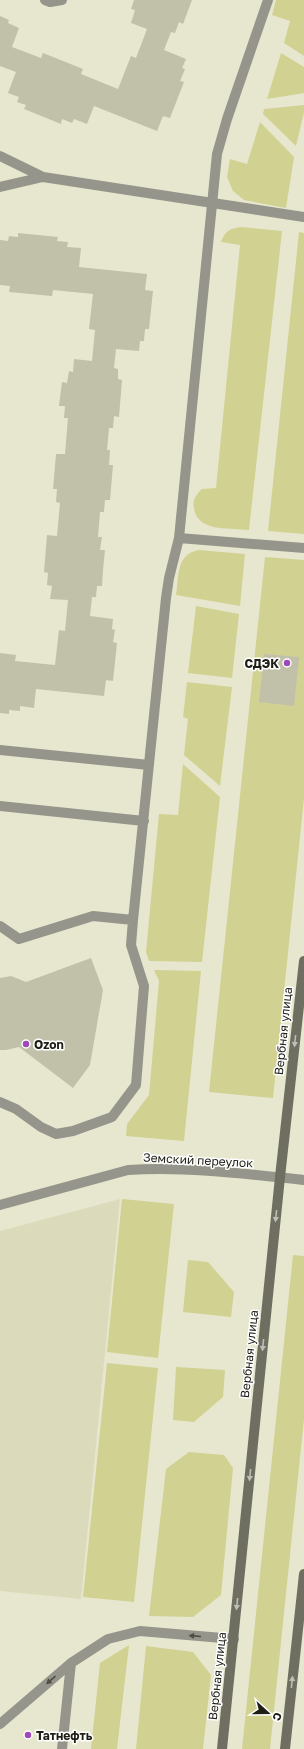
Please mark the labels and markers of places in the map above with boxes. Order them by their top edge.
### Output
place label: СДЭК [245,656,279,671]
marker: СДЭК [282,658,292,668]
place label: Ozon [34,1037,64,1052]
marker: Ozon [21,1039,31,1049]
place label: Татнефть [36,1728,93,1743]
marker: Татнефть [23,1730,33,1740]

